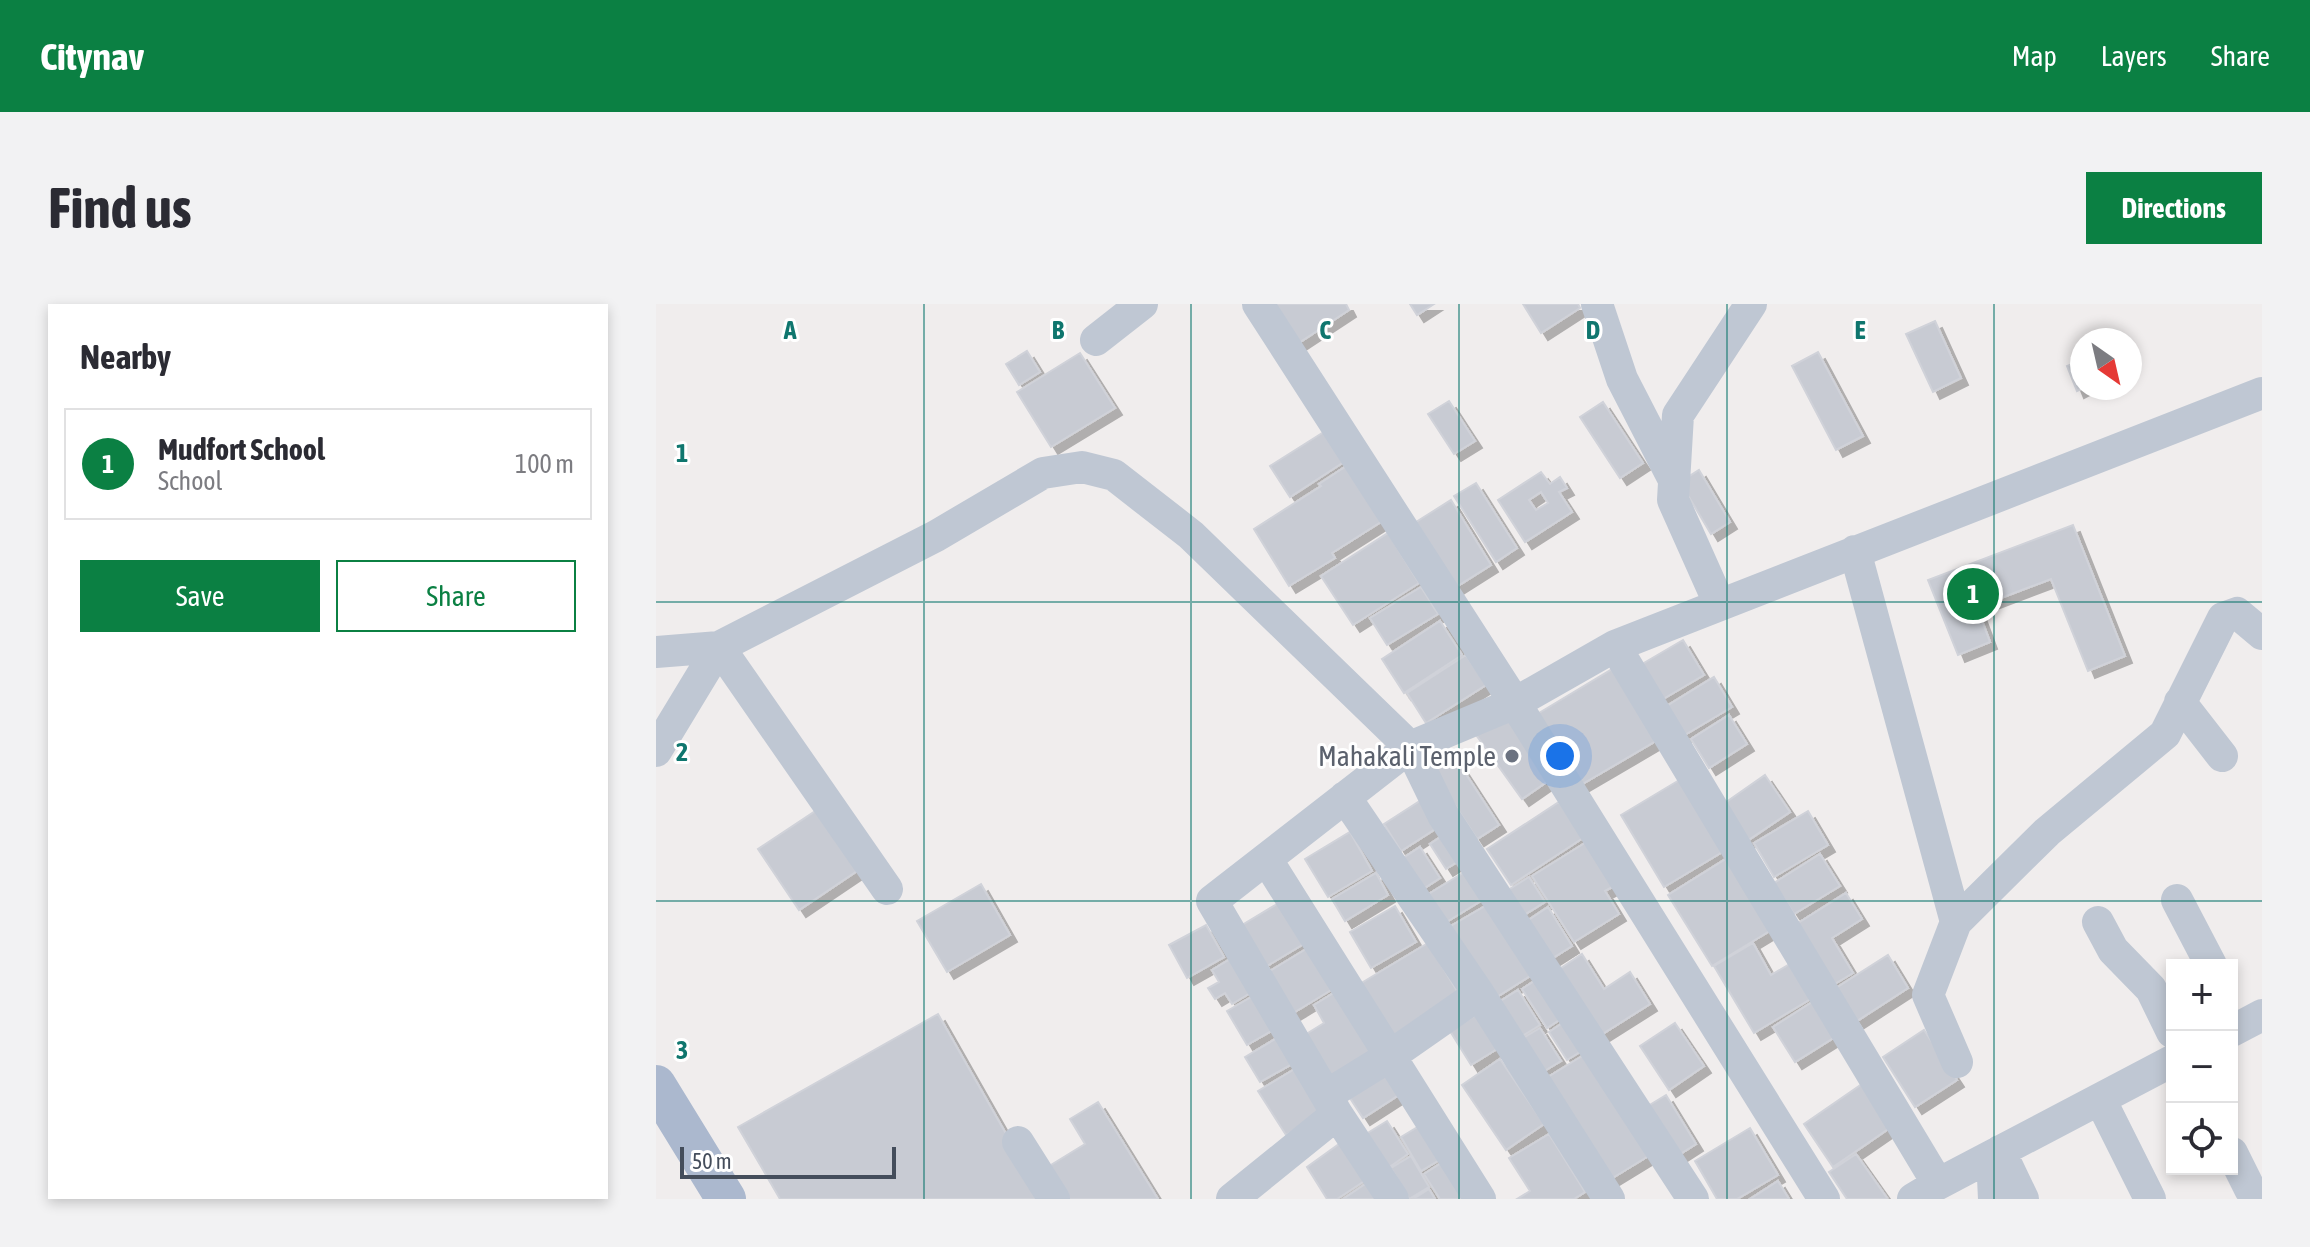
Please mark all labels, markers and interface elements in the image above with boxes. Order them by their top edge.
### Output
text: Citynav [40,35,144,78]
text: Map [2012,40,2057,72]
text: Layers [2101,40,2167,72]
text: Share [2211,40,2270,72]
button: Directions [2086,172,2262,244]
text: Find us [48,176,192,240]
text: A [783,315,797,345]
text: B [1052,315,1065,345]
text: C [1319,315,1331,345]
text: D [1586,315,1600,345]
text: E [1854,315,1866,345]
north arrow [2070,328,2142,400]
text: Nearby [80,337,171,376]
text: Mudfort School [158,432,325,466]
text: 1 [676,438,688,468]
text: 1 [102,449,114,479]
text: 100 m [515,449,574,479]
text: School [158,466,222,496]
button: Save [80,560,320,632]
button: Share [336,560,576,632]
pin: 1 [1947,564,1999,624]
your location [1540,736,1580,776]
text: 2 [676,737,688,767]
place label: Mahakali Temple [1318,740,1496,772]
marker: Mahakali Temple [1503,747,1521,765]
map controls [2166,959,2238,1175]
button: + [2166,959,2238,1031]
button: − [2166,1031,2238,1103]
text: 3 [676,1035,688,1065]
button: locate [2166,1103,2238,1175]
scale bar [680,1143,896,1179]
text: 50 m [692,1148,732,1174]

